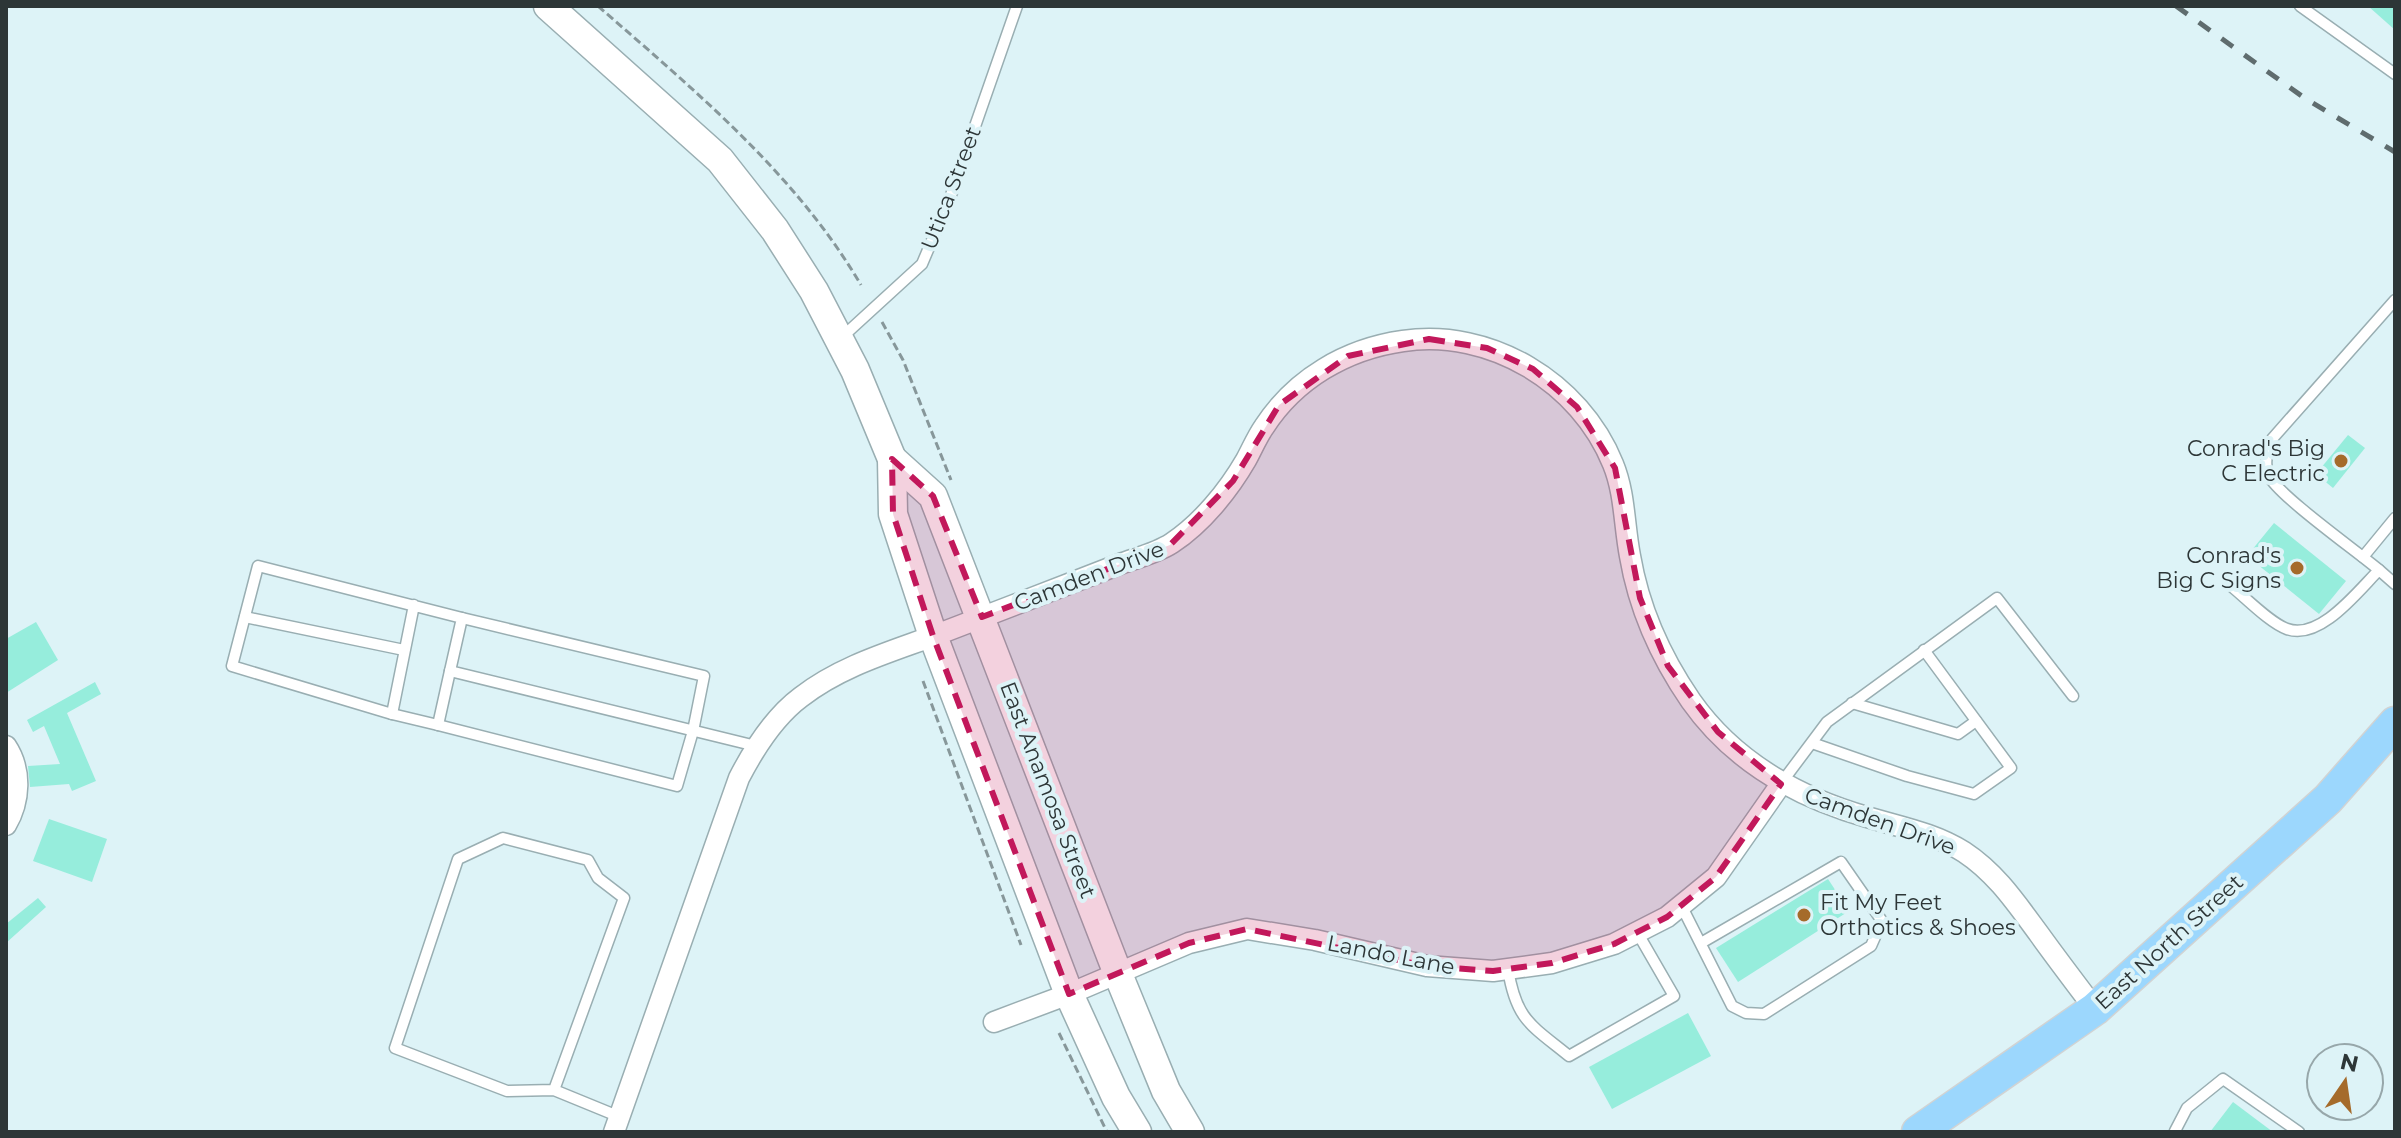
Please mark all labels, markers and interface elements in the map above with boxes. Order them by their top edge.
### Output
street label: Utica Street [915,122,987,253]
place label: Conrad's Big C Electric [2187,435,2325,487]
marker: Conrad's Big C Electric [2332,452,2350,470]
street label: Camden Drive [1010,535,1168,617]
place label: Conrad's Big C Signs [2156,542,2281,594]
marker: Conrad's Big C Signs [2288,559,2306,577]
street label: East Anamosa Street [994,678,1102,902]
street label: Camden Drive [1801,781,1959,861]
street label: East North Street [2089,868,2249,1016]
place label: Fit My Feet Orthotics & Shoes [1820,889,2016,941]
marker: Fit My Feet Orthotics & Shoes [1795,906,1813,924]
street label: Lando Lane [1325,929,1457,981]
north arrow [2305,1042,2385,1122]
text: N [2338,1048,2361,1078]

